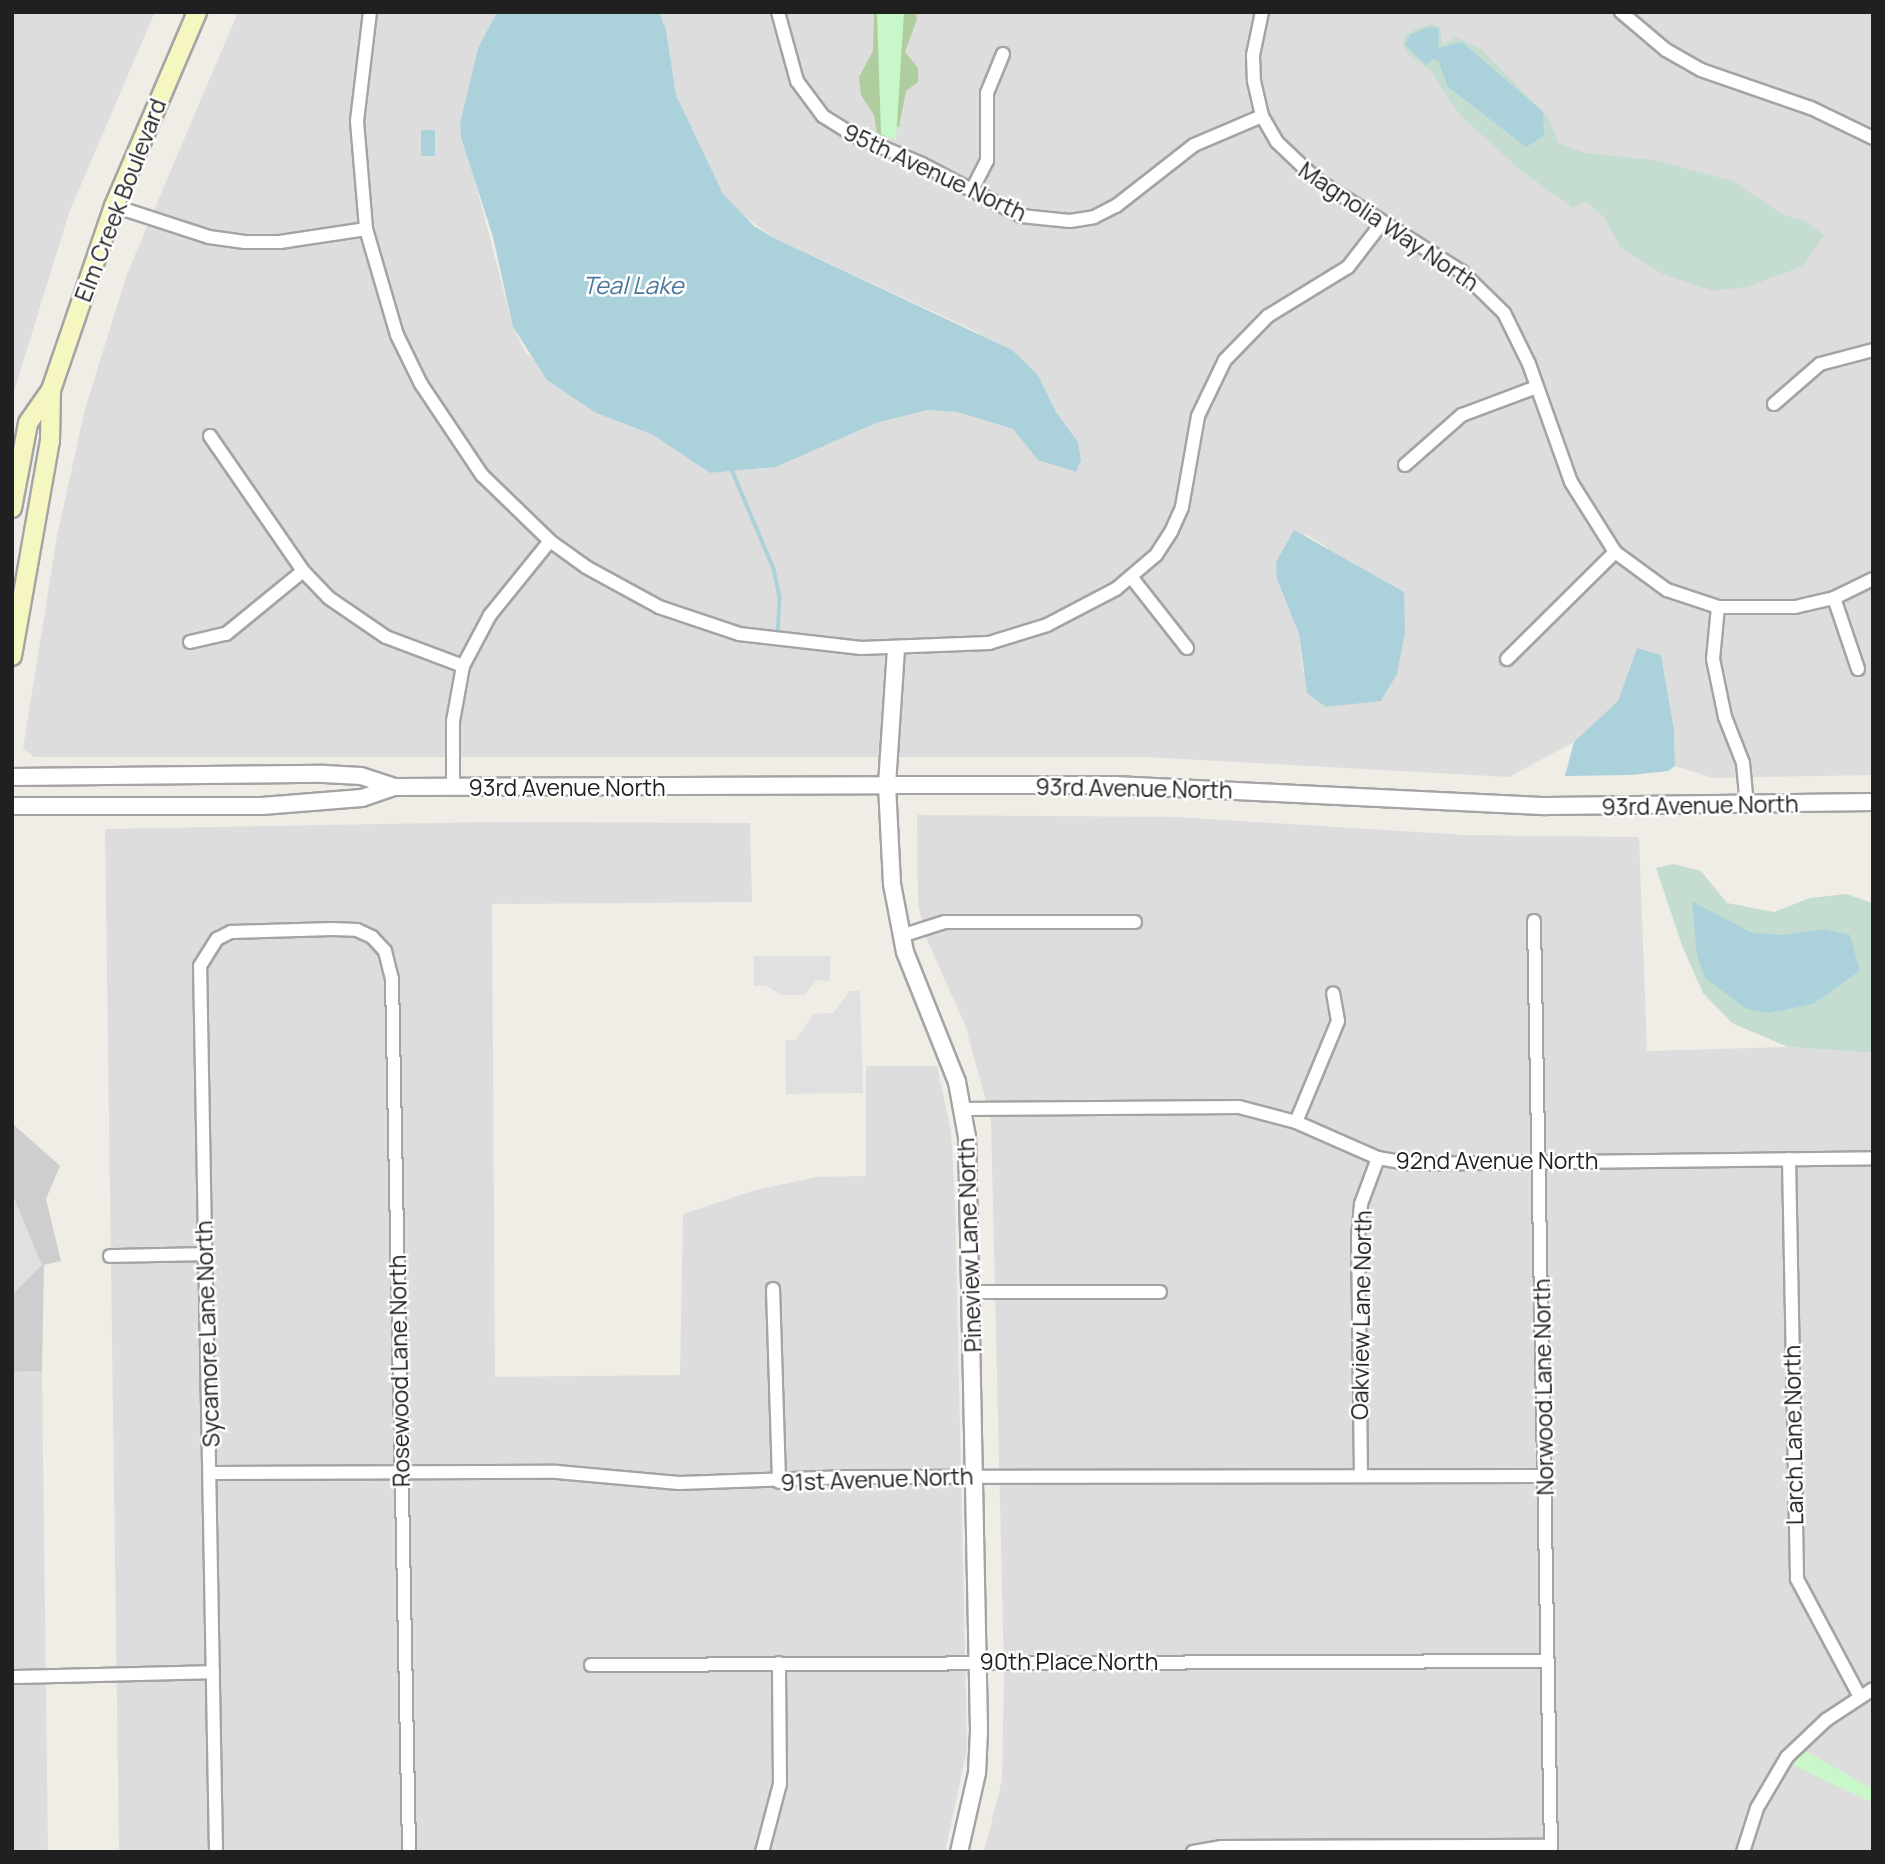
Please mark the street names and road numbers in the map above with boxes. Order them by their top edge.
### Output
street label: Elm Creek Boulevard [69,95,171,305]
street label: 95th Avenue North [839,117,1031,227]
street label: Magnolia Way North [1294,156,1484,296]
street label: 93rd Avenue North [1035,772,1233,804]
street label: 93rd Avenue North [468,773,666,801]
street label: 93rd Avenue North [1601,789,1799,821]
street label: Pineview Lane North [951,1137,987,1353]
street label: 92nd Avenue North [1395,1146,1599,1174]
street label: Oakview Lane North [1345,1210,1377,1420]
street label: Sycamore Lane North [189,1220,225,1448]
street label: Rosewood Lane North [383,1255,415,1487]
street label: Norwood Lane North [1527,1278,1559,1496]
street label: Larch Lane North [1778,1345,1808,1525]
street label: 91st Avenue North [780,1462,974,1496]
street label: 90th Place North [980,1647,1158,1675]

